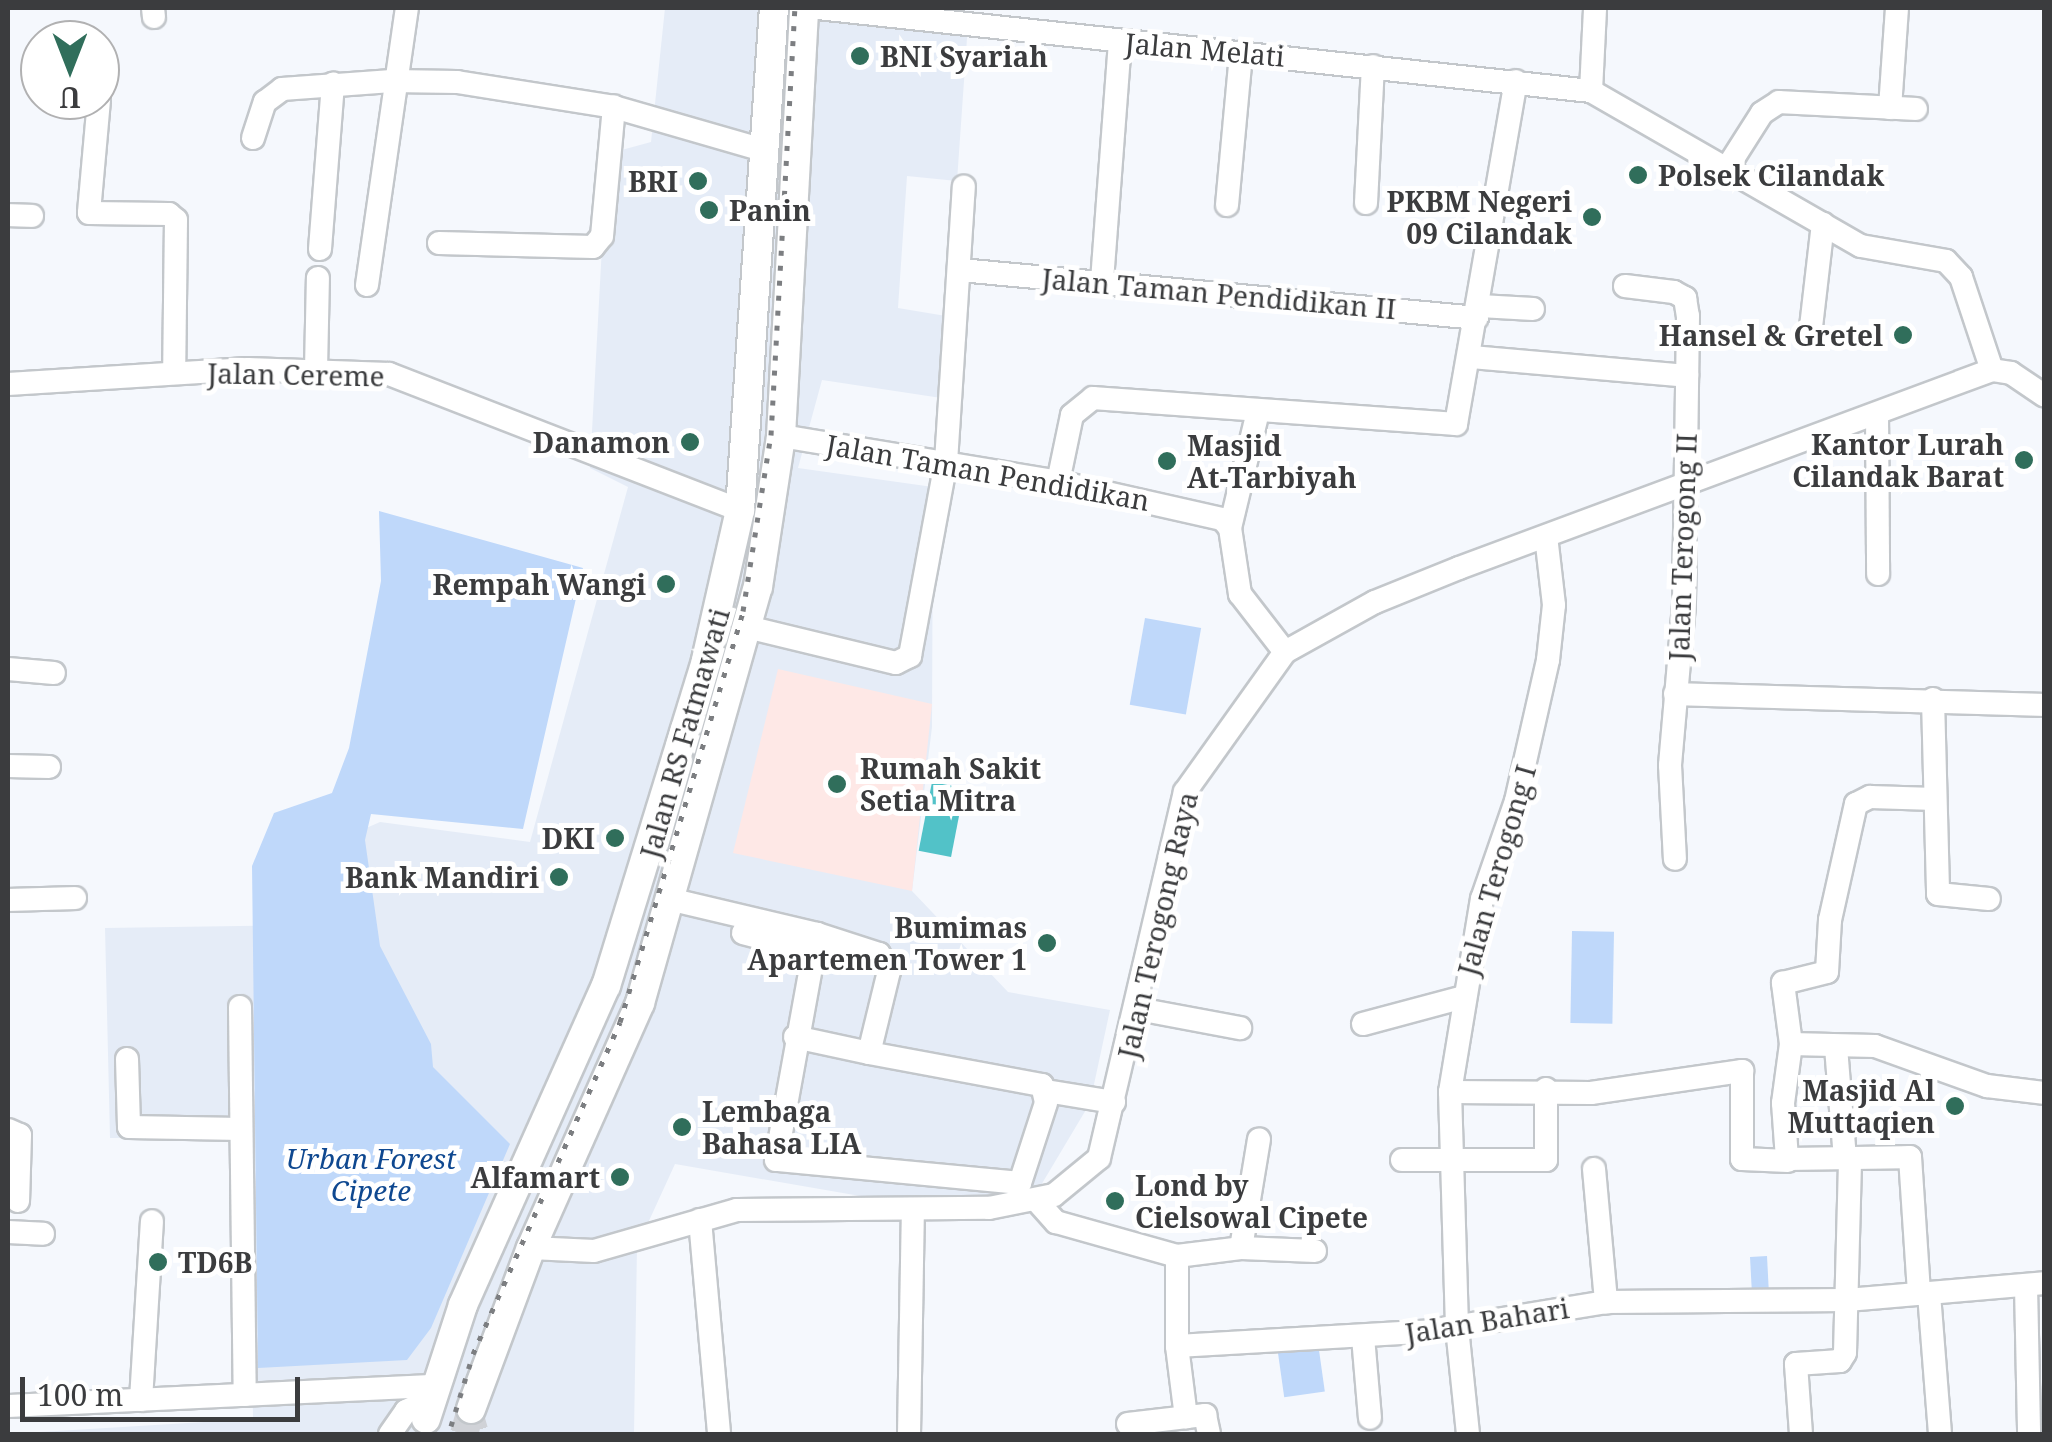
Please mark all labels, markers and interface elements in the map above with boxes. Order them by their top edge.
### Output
north arrow [20,20,120,120]
street label: Jalan Melati [1124,25,1286,73]
place label: BNI Syariah [880,39,1048,73]
marker: BNI Syariah [849,45,871,67]
text: U [60,79,80,117]
place label: Polsek Cilandak [1658,158,1884,192]
place label: BRI [628,164,678,198]
marker: Polsek Cilandak [1627,164,1649,186]
marker: BRI [687,170,709,192]
place label: PKBM Negeri 09 Cilandak [1387,184,1572,250]
place label: Panin [729,193,811,227]
marker: Panin [698,199,720,221]
marker: PKBM Negeri 09 Cilandak [1581,206,1603,228]
street label: Jalan Taman Pendidikan II [1040,261,1398,325]
place label: Hansel & Gretel [1659,318,1883,352]
marker: Hansel & Gretel [1892,324,1914,346]
street label: Jalan Cereme [207,356,385,392]
place label: Danamon [533,425,670,459]
street label: Jalan Taman Pendidikan [824,427,1152,517]
place label: Kantor Lurah Cilandak Barat [1792,427,2004,493]
place label: Masjid At-Tarbiyah [1187,428,1357,494]
marker: Danamon [679,431,701,453]
street label: Jalan Terogong II [1661,433,1703,661]
marker: Kantor Lurah Cilandak Barat [2013,449,2035,471]
marker: Masjid At-Tarbiyah [1156,450,1178,472]
place label: Rempah Wangi [433,567,646,601]
marker: Rempah Wangi [655,573,677,595]
street label: Jalan RS Fatmawati [632,604,736,862]
place label: Rumah Sakit Setia Mitra [860,751,1041,817]
street label: Jalan Terogong I [1450,761,1542,979]
marker: Rumah Sakit Setia Mitra [824,771,850,797]
street label: Jalan Terogong Raya [1110,789,1204,1061]
place label: DKI [542,821,595,855]
marker: DKI [604,827,626,849]
place label: Bank Mandiri [345,860,539,894]
marker: Bank Mandiri [548,866,570,888]
place label: Bumimas Apartemen Tower 1 [747,910,1027,976]
marker: Bumimas Apartemen Tower 1 [1036,932,1058,954]
place label: Masjid Al Muttaqien [1787,1073,1935,1139]
place label: Lembaga Bahasa LIA [702,1094,861,1160]
marker: Masjid Al Muttaqien [1944,1095,1966,1117]
marker: Lembaga Bahasa LIA [671,1116,693,1138]
park label: Urban Forest Cipete [286,1141,456,1207]
place label: Alfamart [470,1160,600,1194]
marker: Alfamart [609,1166,631,1188]
place label: Lond by Cielsowal Cipete [1135,1168,1368,1234]
marker: Lond by Cielsowal Cipete [1104,1190,1126,1212]
place label: TD6B [178,1245,252,1279]
marker: TD6B [147,1251,169,1273]
street label: Jalan Bahari [1403,1290,1571,1350]
scale bar [25,1357,305,1419]
text: 100 m [37,1374,123,1415]

